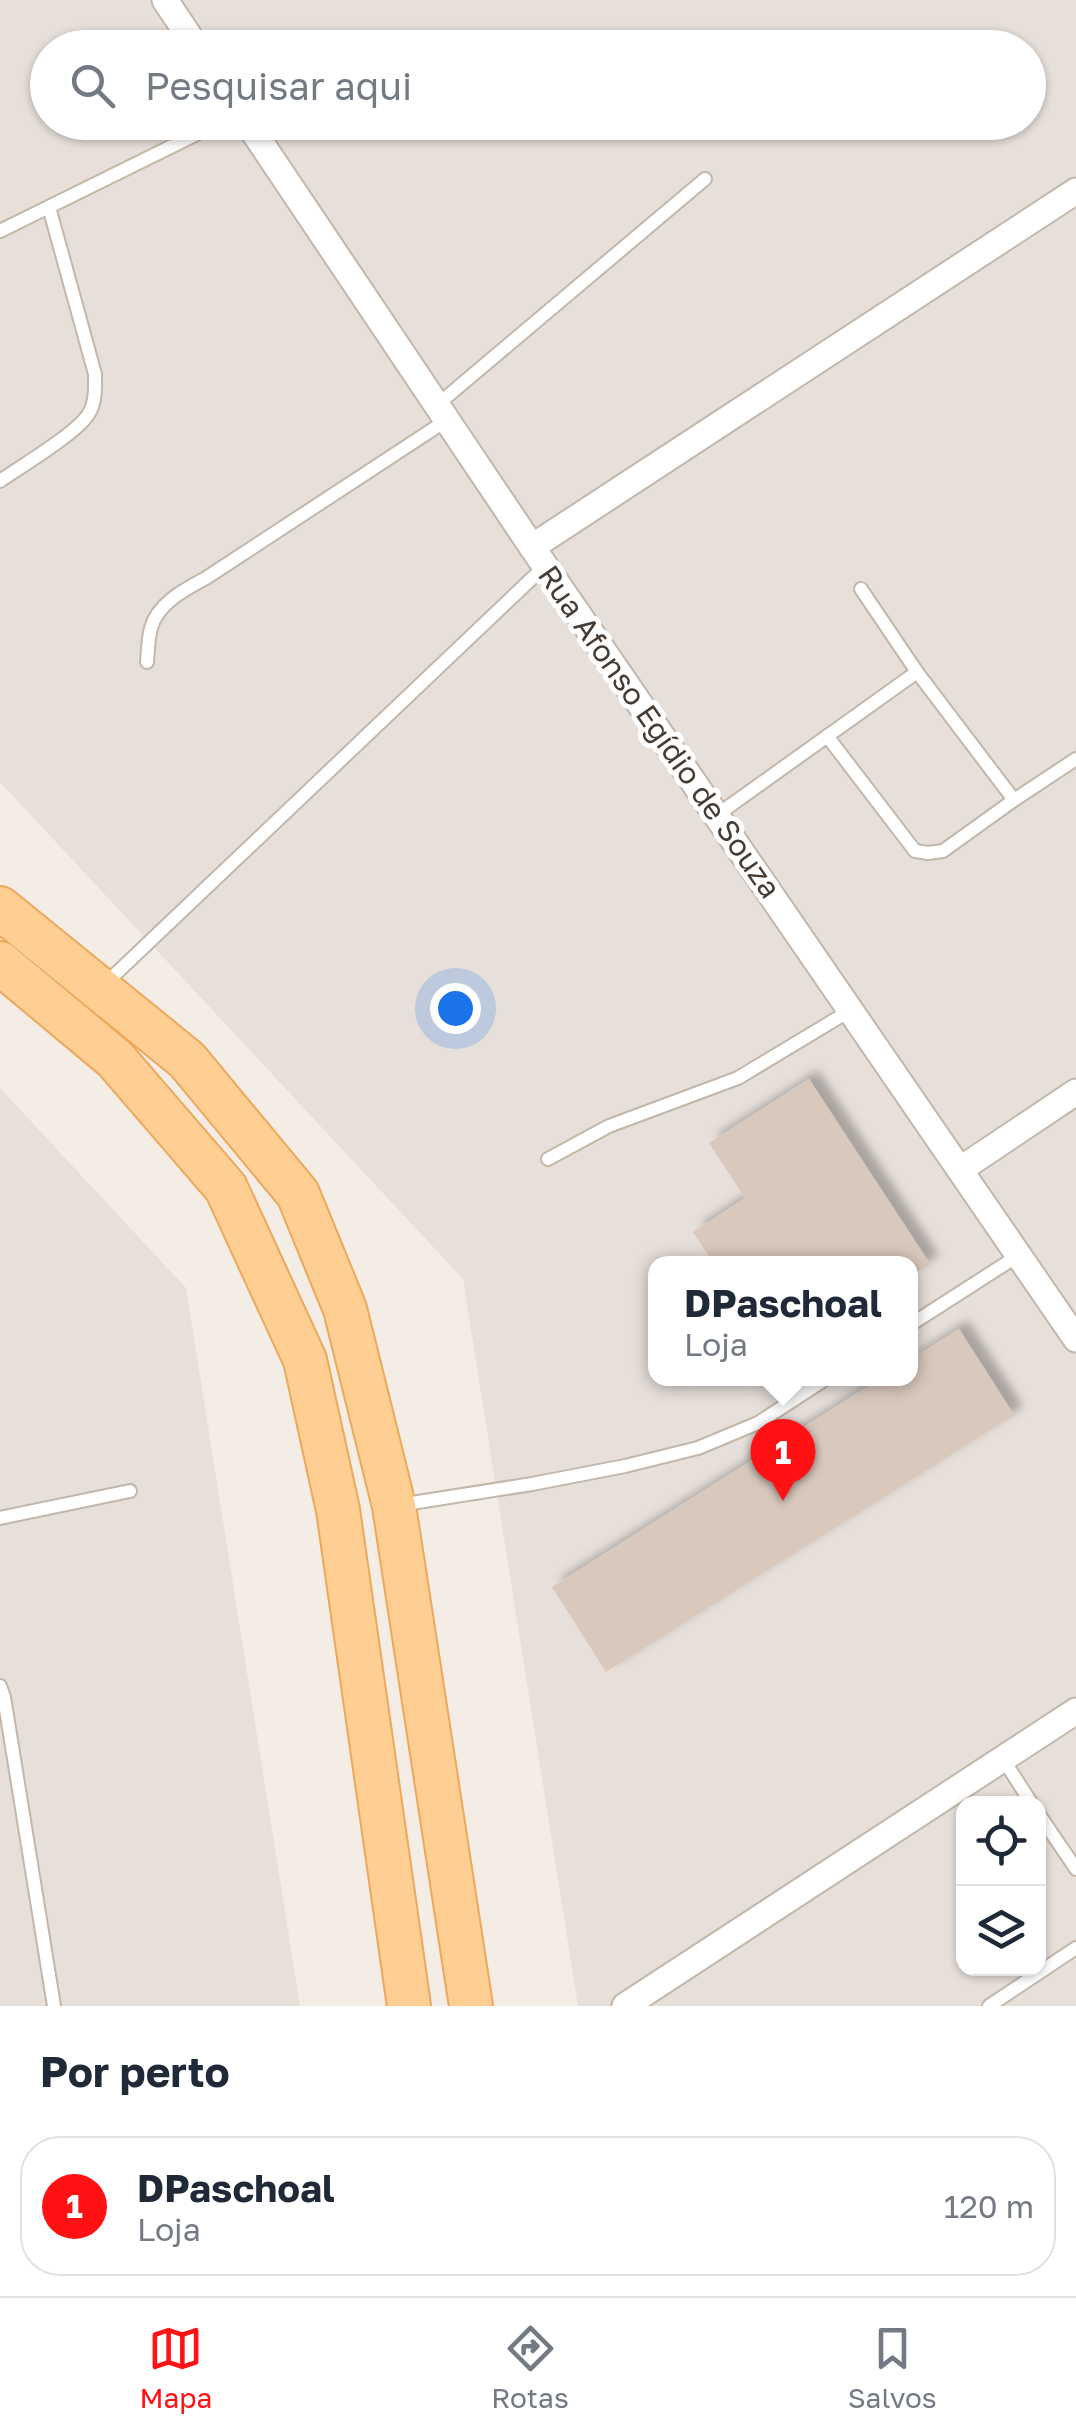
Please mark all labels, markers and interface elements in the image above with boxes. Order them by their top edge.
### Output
search box [30,30,1046,140]
icon: search [65,58,120,113]
text: Pesquisar aqui [145,63,412,108]
street label: Rua Afonso Egídio de Souza [531,558,789,905]
your location [430,983,481,1034]
popup [648,1256,918,1386]
text: DPaschoal [684,1280,882,1325]
text: Loja [684,1325,748,1363]
pin: 1 [750,1418,816,1501]
map controls [956,1796,1046,1976]
button: locate [956,1796,1046,1886]
button: layers [956,1886,1046,1976]
text: Por perto [40,2046,230,2096]
text: DPaschoal [137,2165,335,2210]
text: 1 [66,2187,83,2225]
text: 120 m [944,2187,1034,2225]
text: Loja [137,2210,201,2248]
tab: Mapa [139,2321,212,2414]
tab: Rotas [491,2321,569,2414]
tab: Salvos [848,2321,937,2414]

